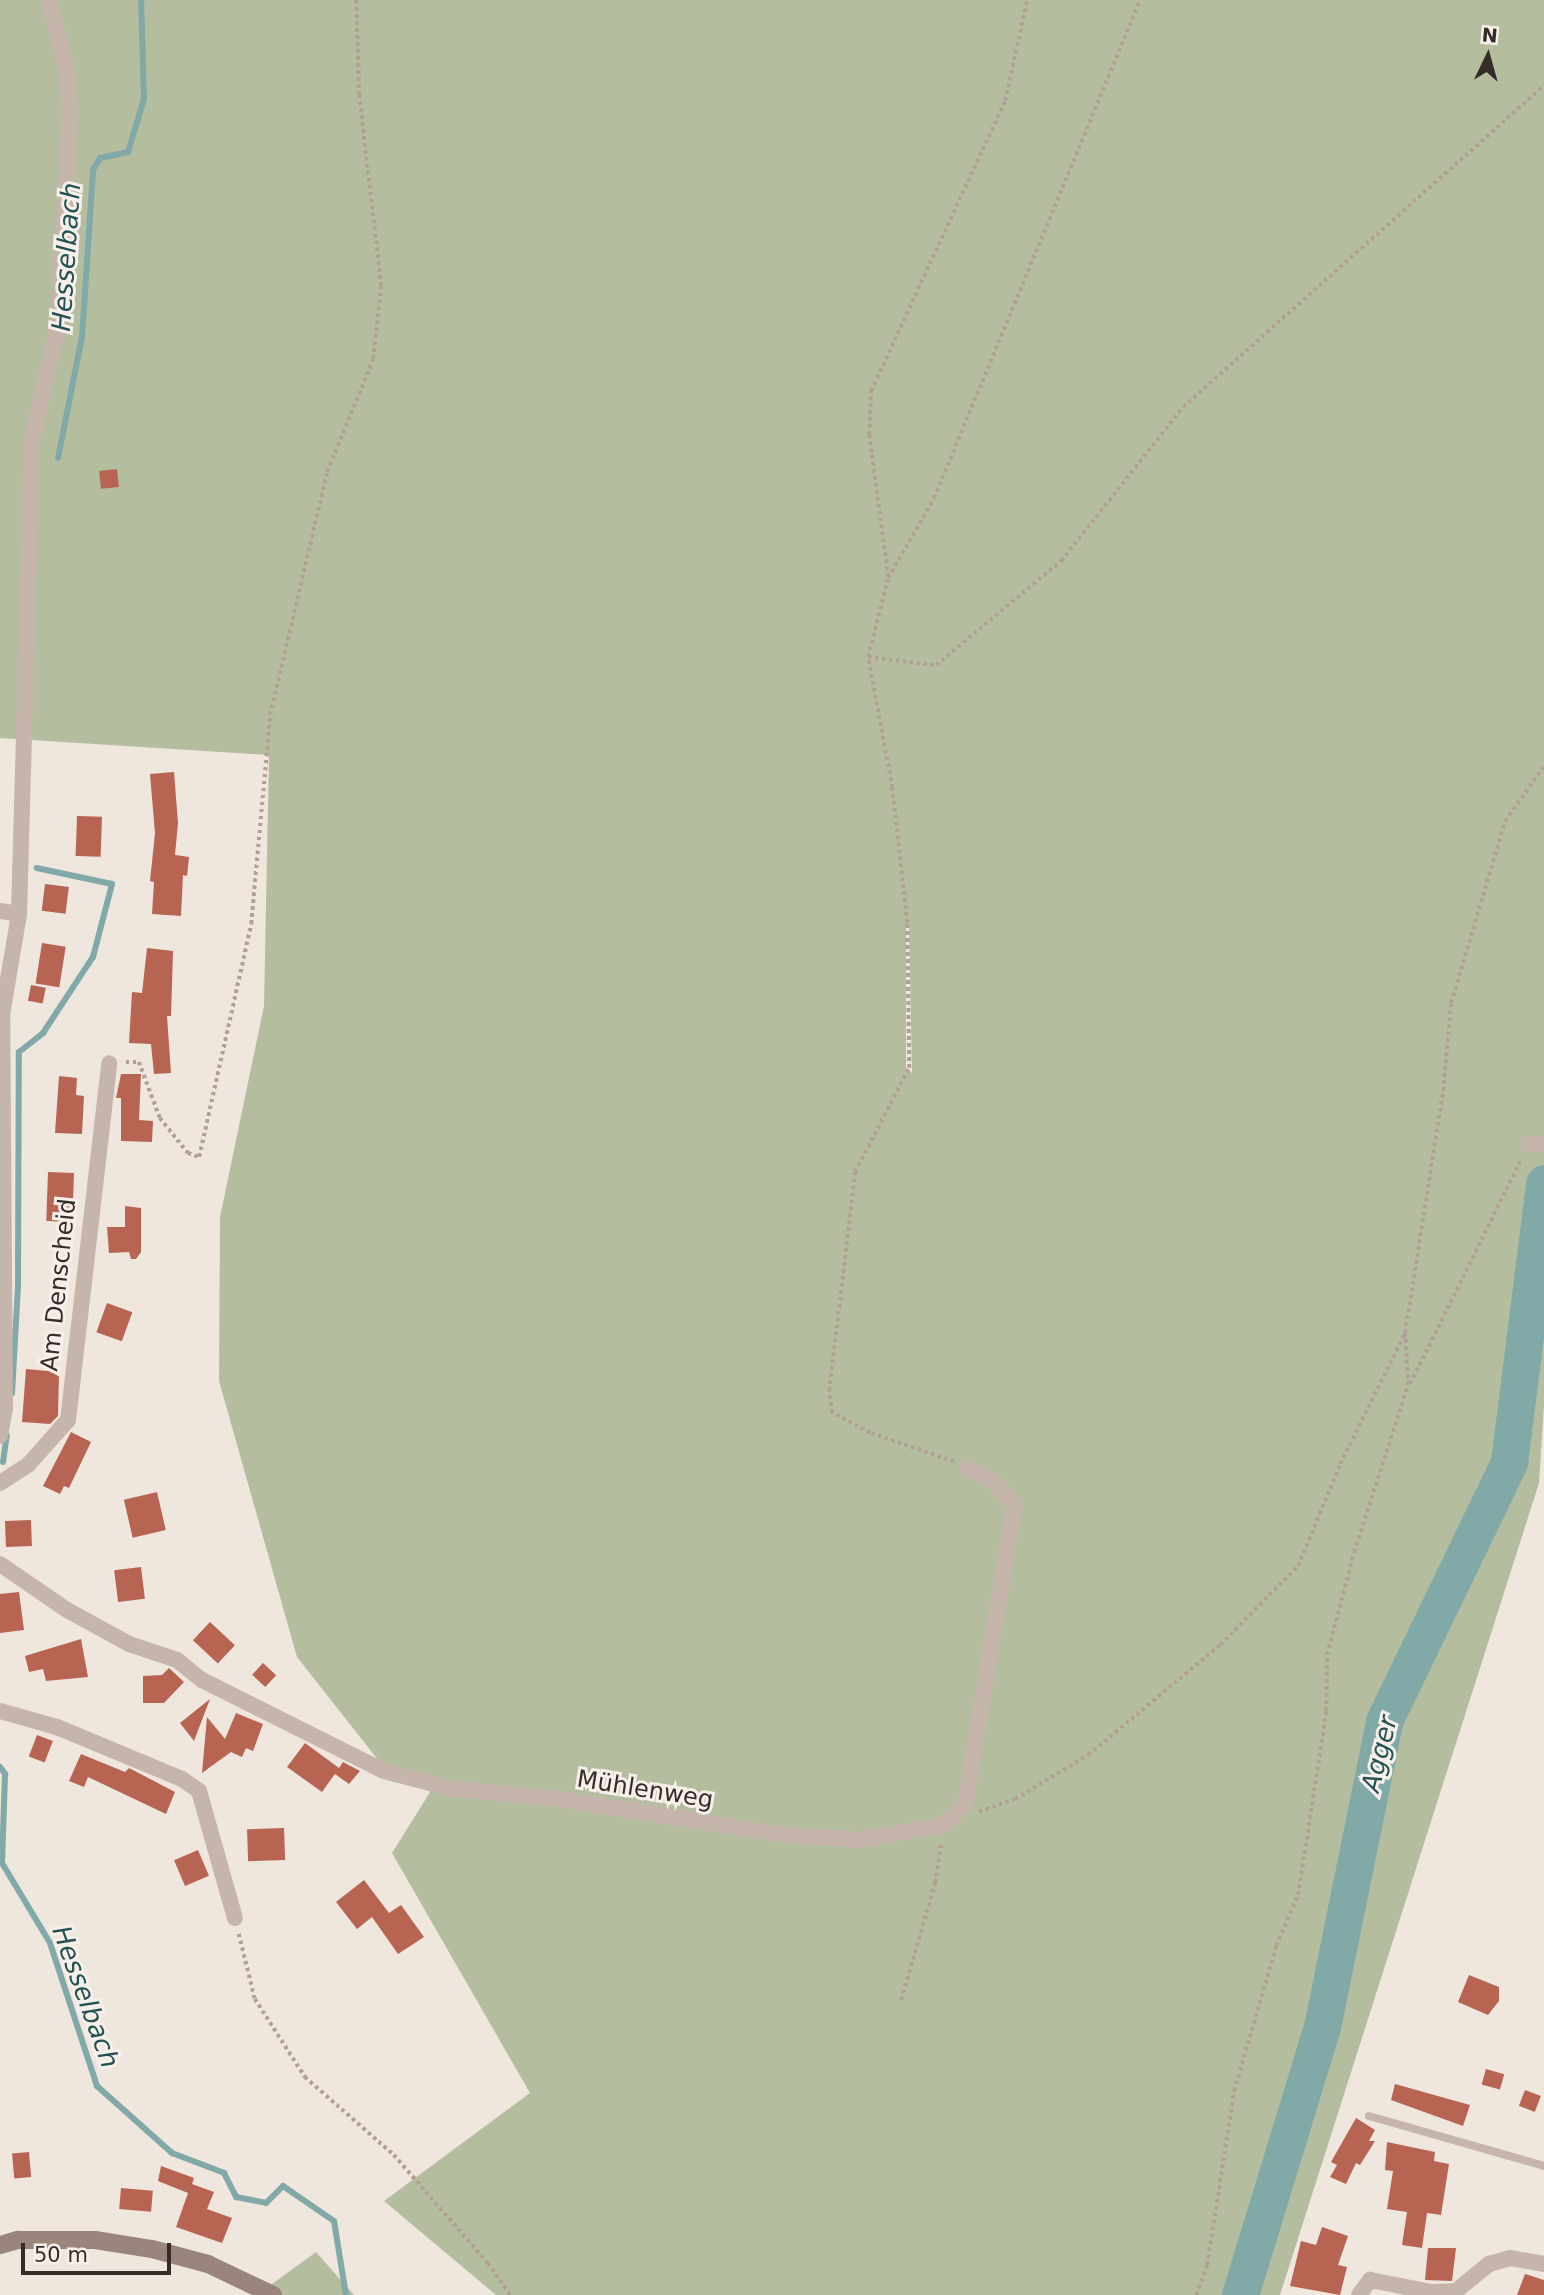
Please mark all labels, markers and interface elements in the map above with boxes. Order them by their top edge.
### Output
north arrow [1453,21,1523,91]
text: N [1481,23,1499,47]
water label: Hesselbach [46,182,88,332]
street label: Am Denscheid [36,1197,82,1373]
water label: Agger [1355,1713,1405,1795]
street label: Mühlenweg [575,1765,715,1815]
water label: Hesselbach [45,1922,125,2072]
scale bar [24,2228,175,2272]
text: 50 m [34,2243,88,2267]

